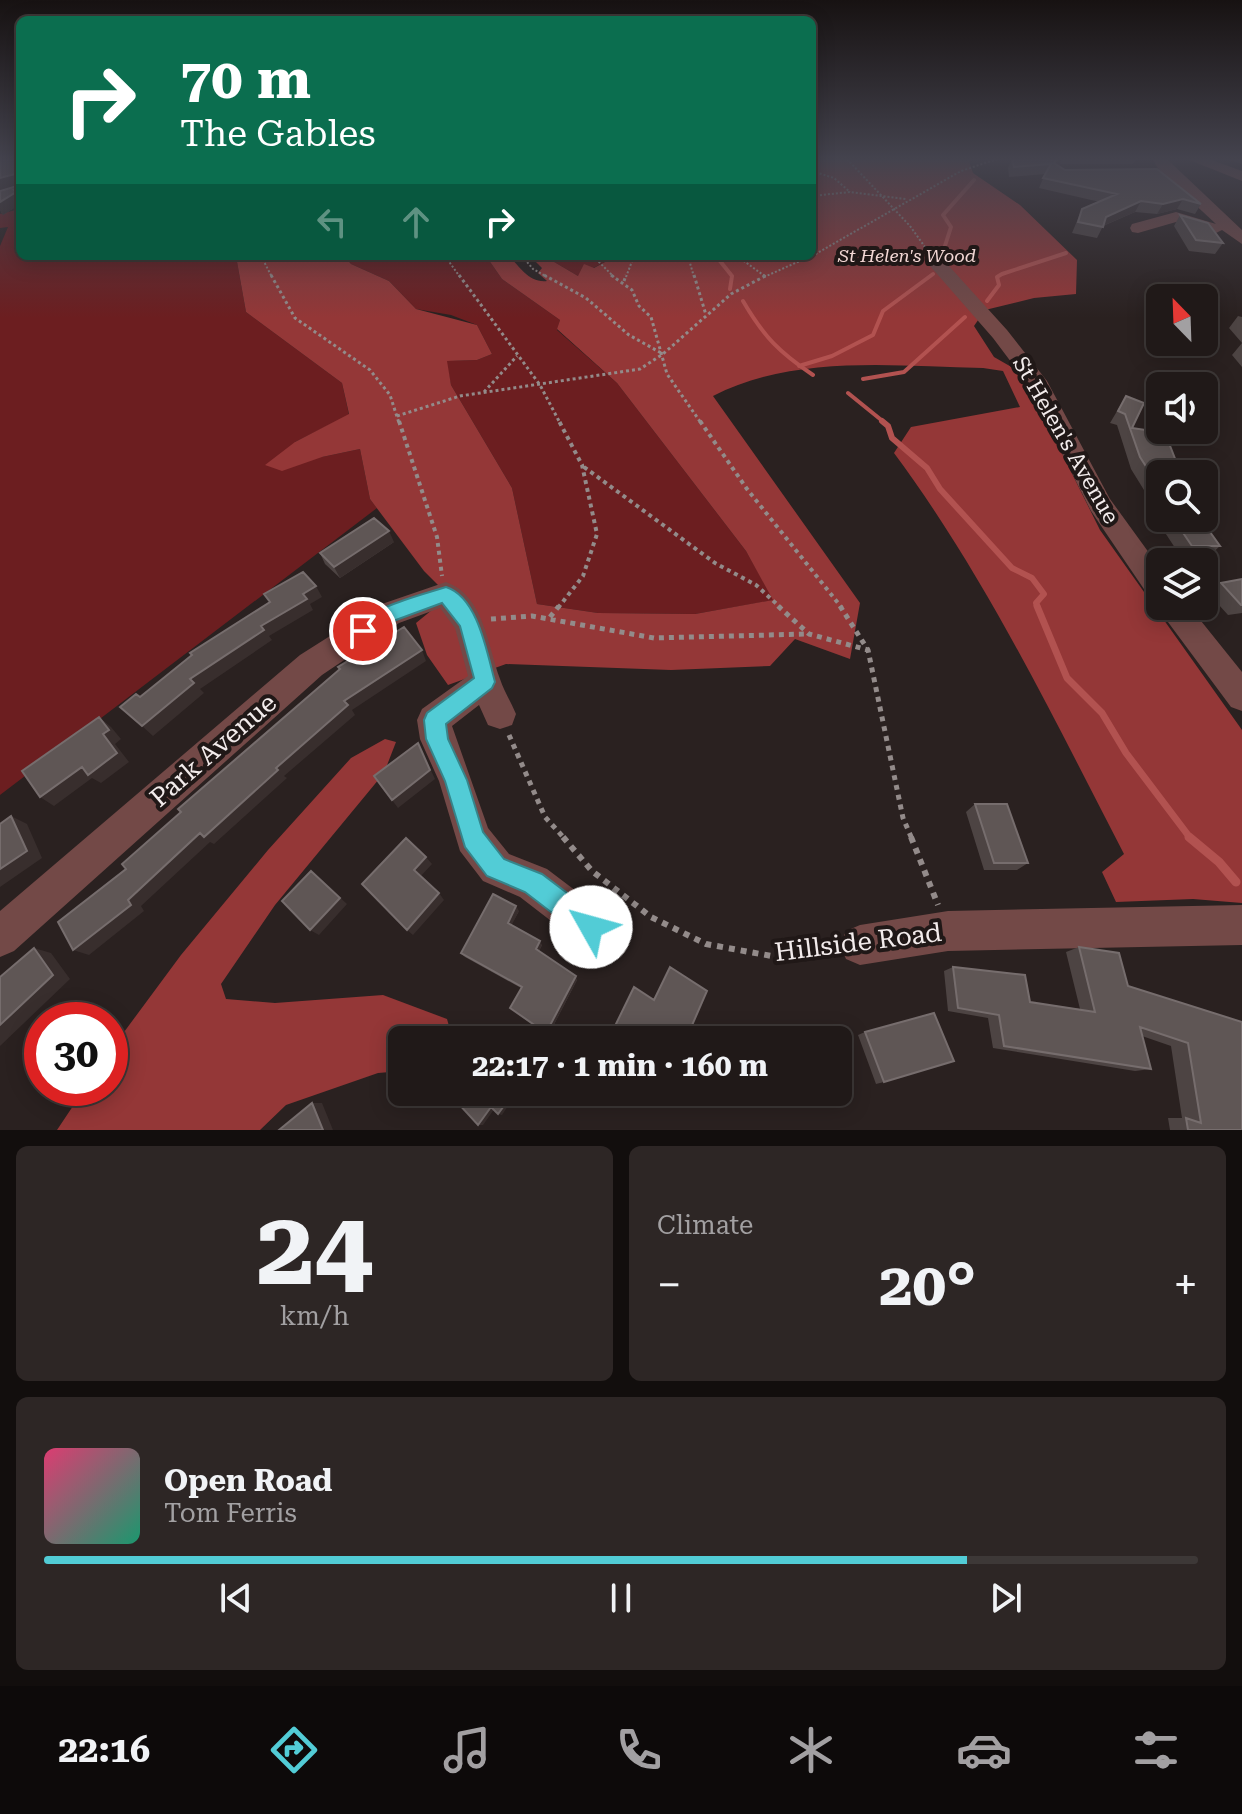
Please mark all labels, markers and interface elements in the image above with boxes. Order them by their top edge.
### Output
text: 70 m [180,46,311,112]
icon: right [48,48,152,152]
text: The Gables [180,113,375,155]
icon: left [310,200,354,244]
icon: ahead [394,200,438,244]
icon: right [478,200,522,244]
park label: St Helen's Wood [837,245,976,266]
north arrow [1146,284,1218,356]
map controls [1146,284,1218,620]
street label: St Helen's Avenue [1008,352,1124,528]
button: sound [1146,372,1218,444]
button: search [1146,460,1218,532]
button: layers [1146,548,1218,620]
pin [329,597,397,665]
icon: arrive [341,609,385,653]
street label: Park Avenue [144,687,282,813]
position arrow [549,885,633,969]
street label: Hillside Road [773,917,944,967]
speed limit sign: 30 [24,1002,128,1106]
text: 22:17 · 1 min · 160 m [472,1048,768,1083]
text: 24 [256,1188,373,1309]
text: Climate [657,1210,753,1240]
text: 20° [879,1249,976,1320]
text: − [657,1259,682,1311]
text: + [1173,1259,1198,1311]
text: km/h [280,1301,349,1331]
text: Open Road [164,1463,332,1498]
text: Tom Ferris [164,1498,297,1528]
icon: previous [214,1576,258,1620]
icon: pause [599,1576,643,1620]
icon: next [984,1576,1028,1620]
icon: directions [266,1722,322,1778]
icon: music [439,1722,495,1778]
icon: phone [611,1722,667,1778]
icon: climate [783,1722,839,1778]
icon: car [956,1722,1012,1778]
icon: filters [1128,1722,1184,1778]
text: 22:16 [58,1729,150,1771]

